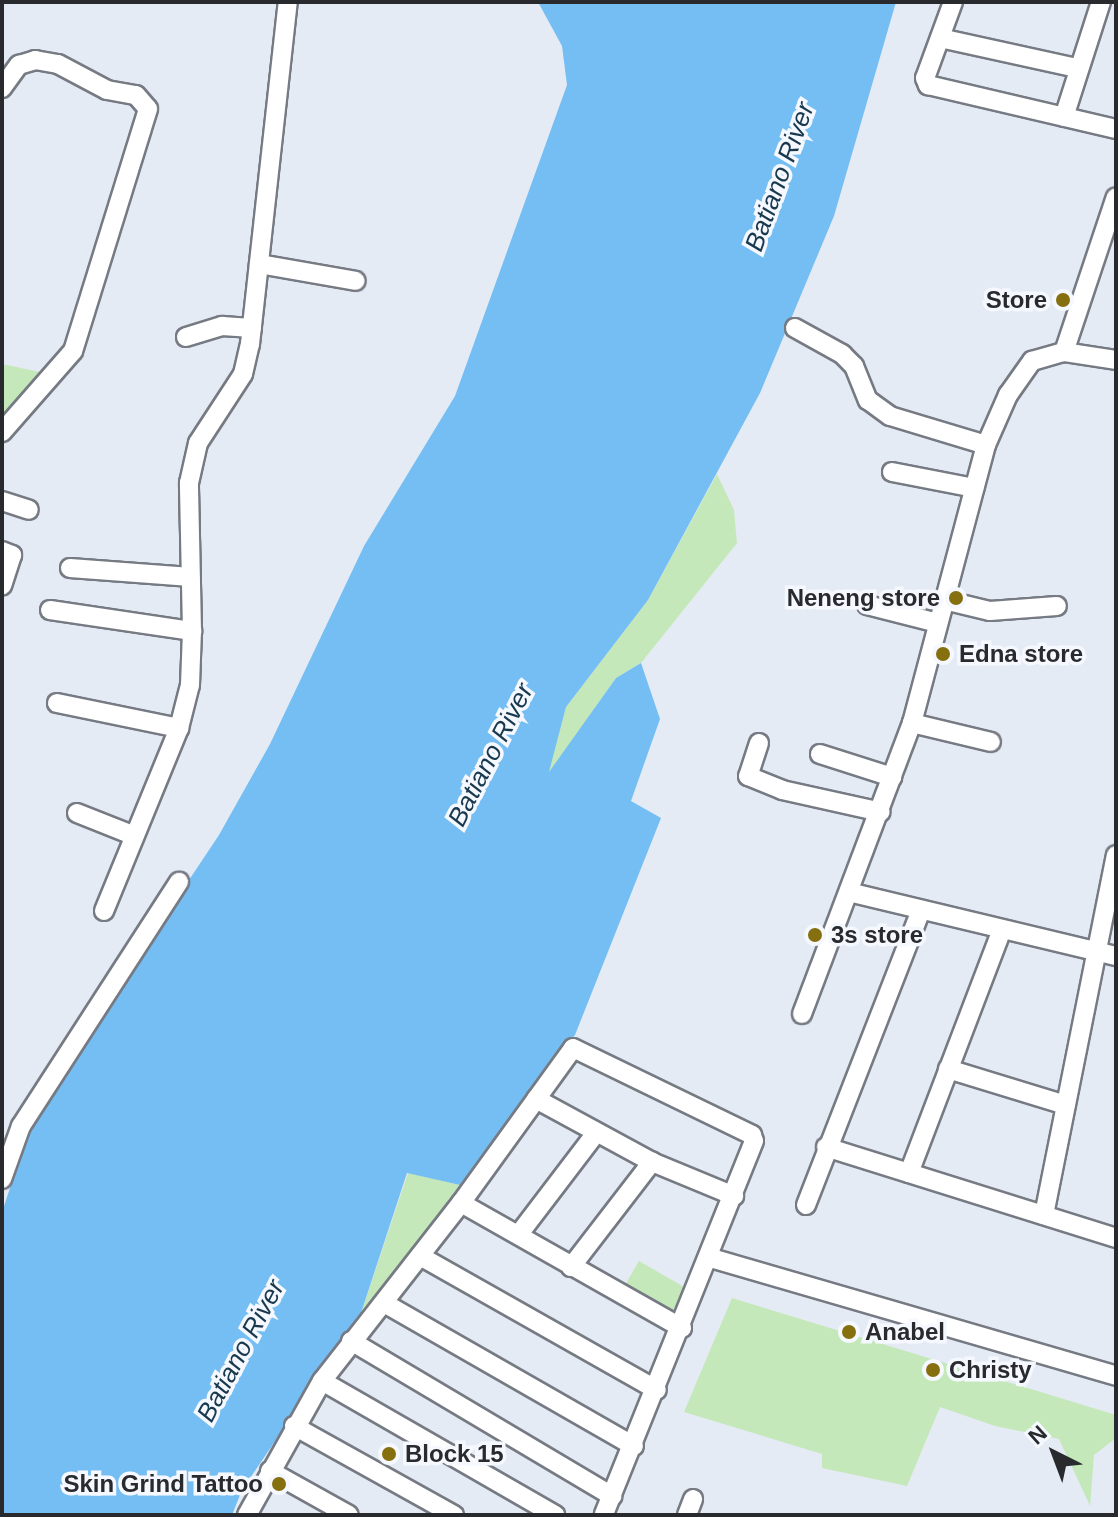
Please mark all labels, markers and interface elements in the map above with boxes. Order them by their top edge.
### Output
water label: Batiano River [739,98,821,256]
place label: Store [986,286,1047,314]
marker: Store [1054,291,1072,309]
place label: Neneng store [787,584,940,612]
marker: Neneng store [947,589,965,607]
place label: Edna store [959,640,1083,668]
marker: Edna store [934,645,952,663]
water label: Batiano River [442,678,540,832]
place label: 3s store [831,921,923,949]
marker: 3s store [806,926,824,944]
water label: Batiano River [191,1275,291,1427]
place label: Anabel [865,1318,945,1346]
marker: Anabel [840,1323,858,1341]
place label: Christy [949,1356,1032,1384]
marker: Christy [924,1361,942,1379]
north arrow [1014,1413,1094,1493]
text: N [1023,1420,1052,1449]
place label: Block 15 [405,1440,504,1468]
marker: Block 15 [380,1445,398,1463]
place label: Skin Grind Tattoo [63,1470,263,1498]
marker: Skin Grind Tattoo [270,1475,288,1493]

